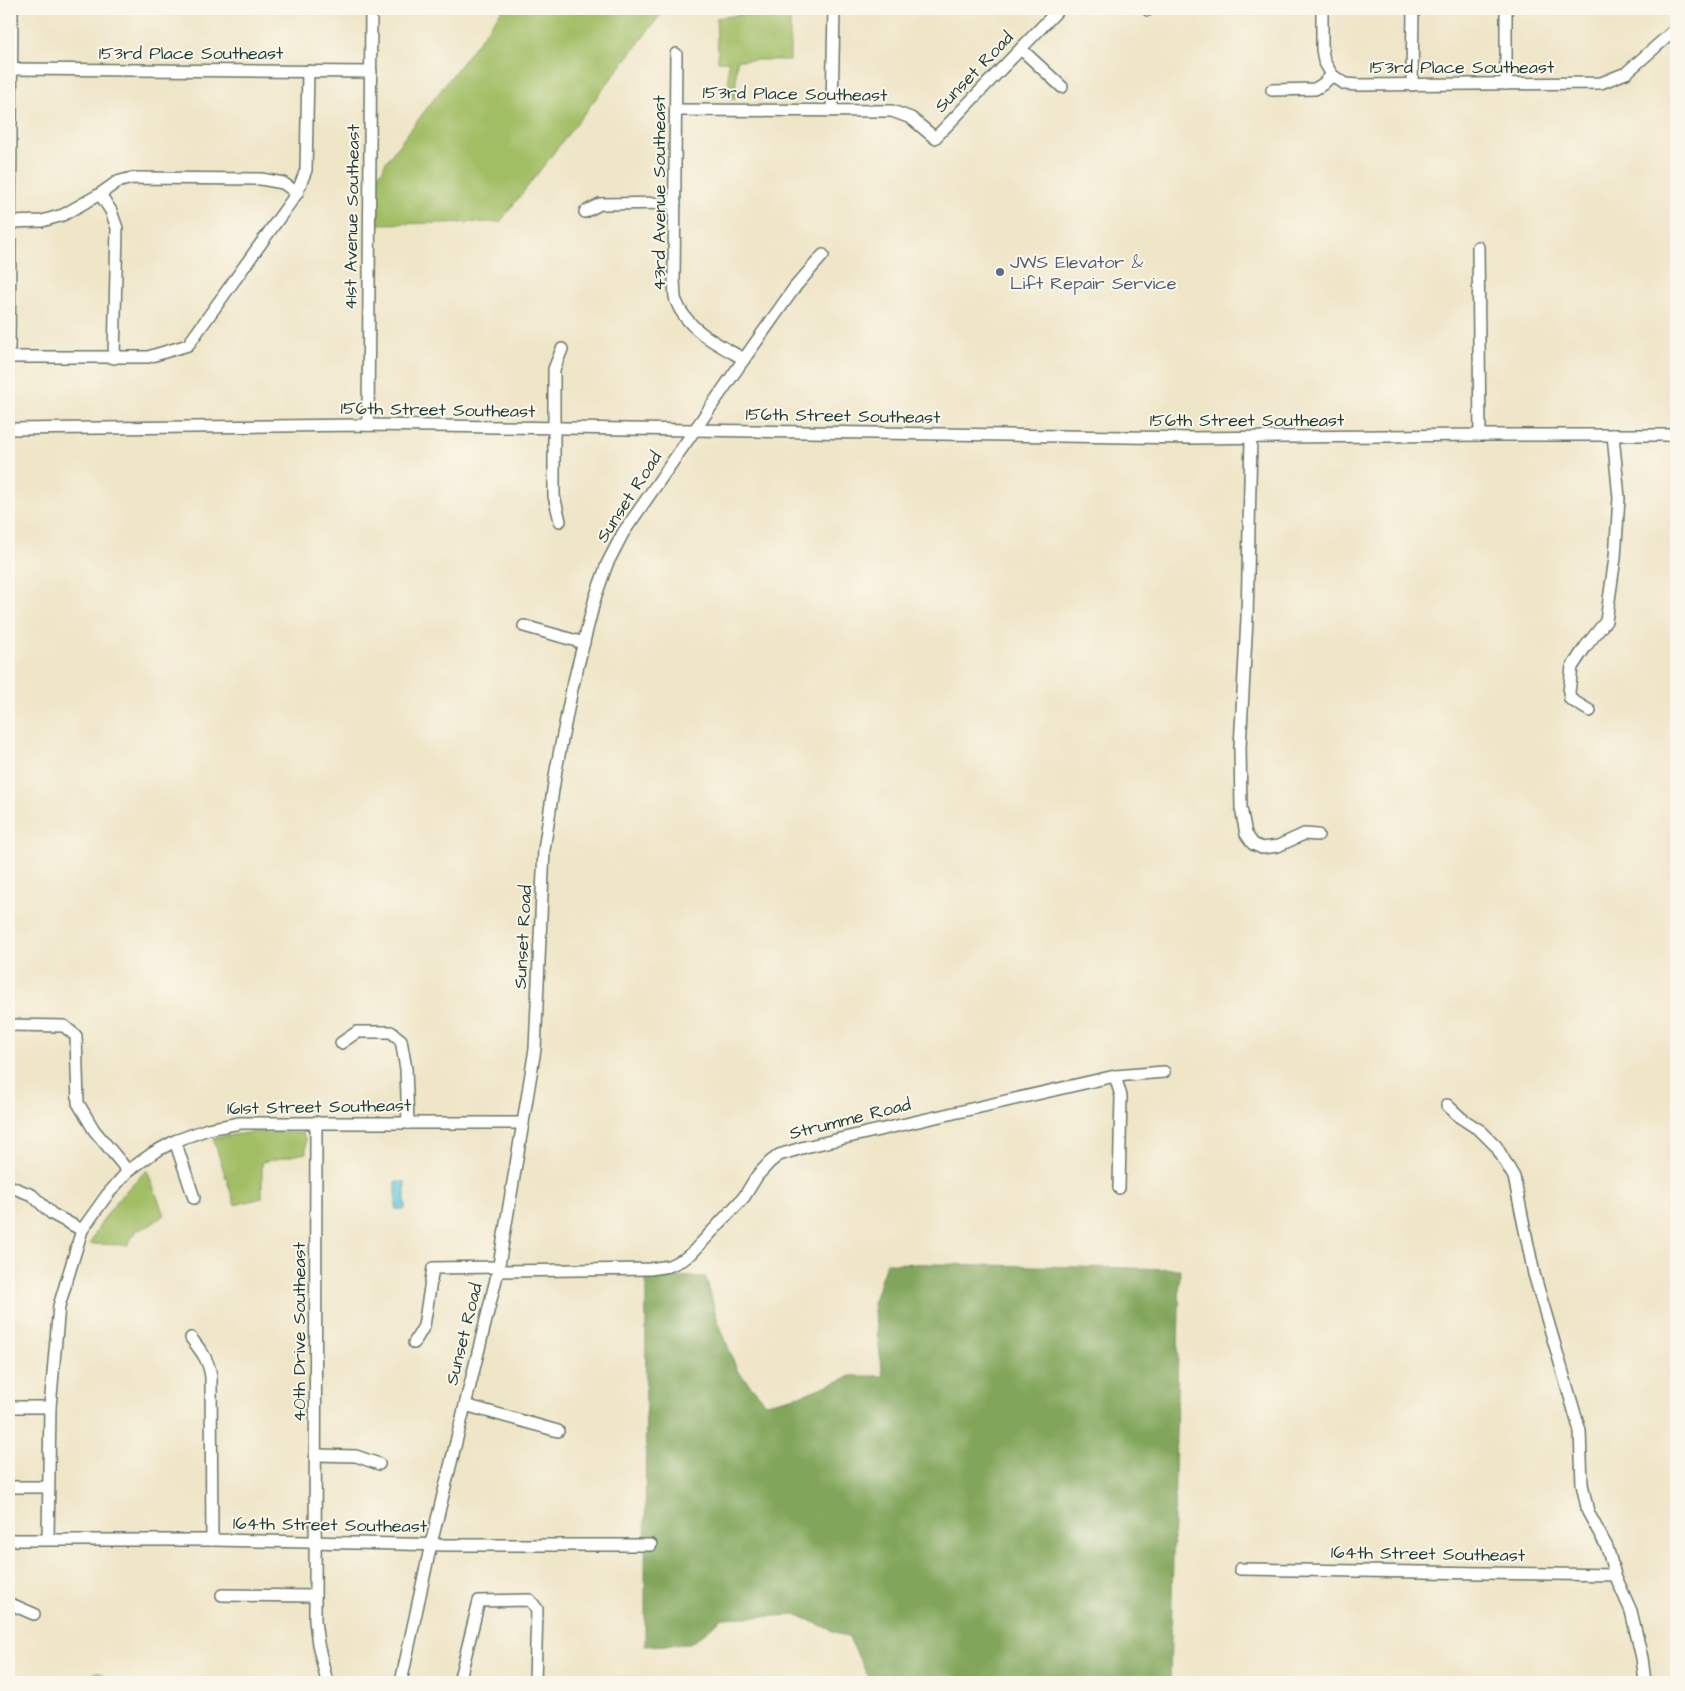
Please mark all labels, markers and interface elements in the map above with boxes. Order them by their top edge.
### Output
street label: Sunset Road [929,26,1019,118]
street label: 153rd Place Southeast [99,41,284,66]
street label: 153rd Place Southeast [1370,55,1555,80]
street label: 153rd Place Southeast [702,80,888,108]
street label: 43rd Avenue Southeast [647,94,672,291]
street label: 41st Avenue Southeast [338,123,366,310]
place label: JWS Elevator & Lift Repair Service [1010,250,1177,296]
marker: JWS Elevator & Lift Repair Service [994,266,1006,278]
street label: 156th Street Southeast [340,396,536,424]
street label: 156th Street Southeast [745,402,941,430]
street label: 156th Street Southeast [1150,408,1345,433]
street label: Sunset Road [590,446,668,548]
street label: Sunset Road [508,884,538,990]
street label: Strumme Road [787,1092,913,1146]
street label: 161st Street Southeast [227,1093,412,1121]
street label: 40th Drive Southeast [287,1241,312,1422]
street label: Sunset Road [439,1280,489,1388]
street label: 164th Street Southeast [233,1511,428,1539]
street label: 164th Street Southeast [1331,1540,1526,1568]

